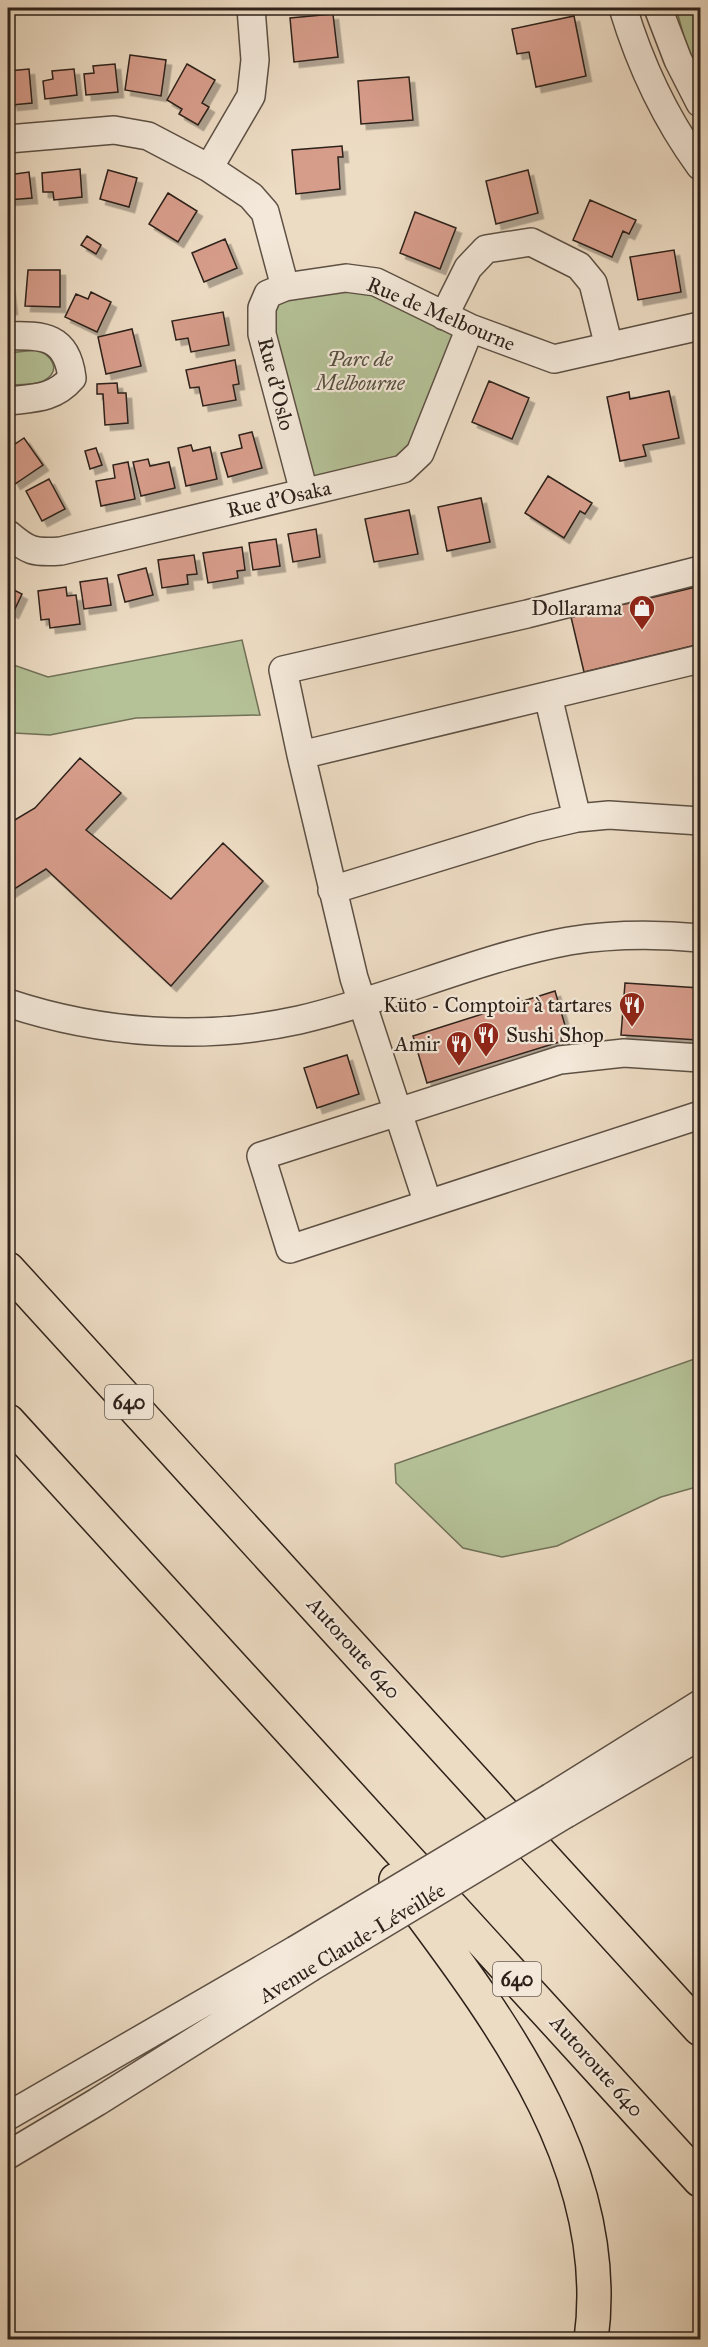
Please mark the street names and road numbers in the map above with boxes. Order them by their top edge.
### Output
street label: Rue de Melbourne [363,271,519,357]
street label: Rue d'Oslo [252,335,300,433]
street label: Rue d'Osaka [224,474,334,524]
road number: 640 [105,1385,153,1419]
street label: Autoroute 640 [301,1591,407,1704]
street label: Avenue Claude-Léveillée [253,1877,450,2009]
road number: 640 [493,1962,541,1996]
street label: Autoroute 640 [544,2009,650,2122]

